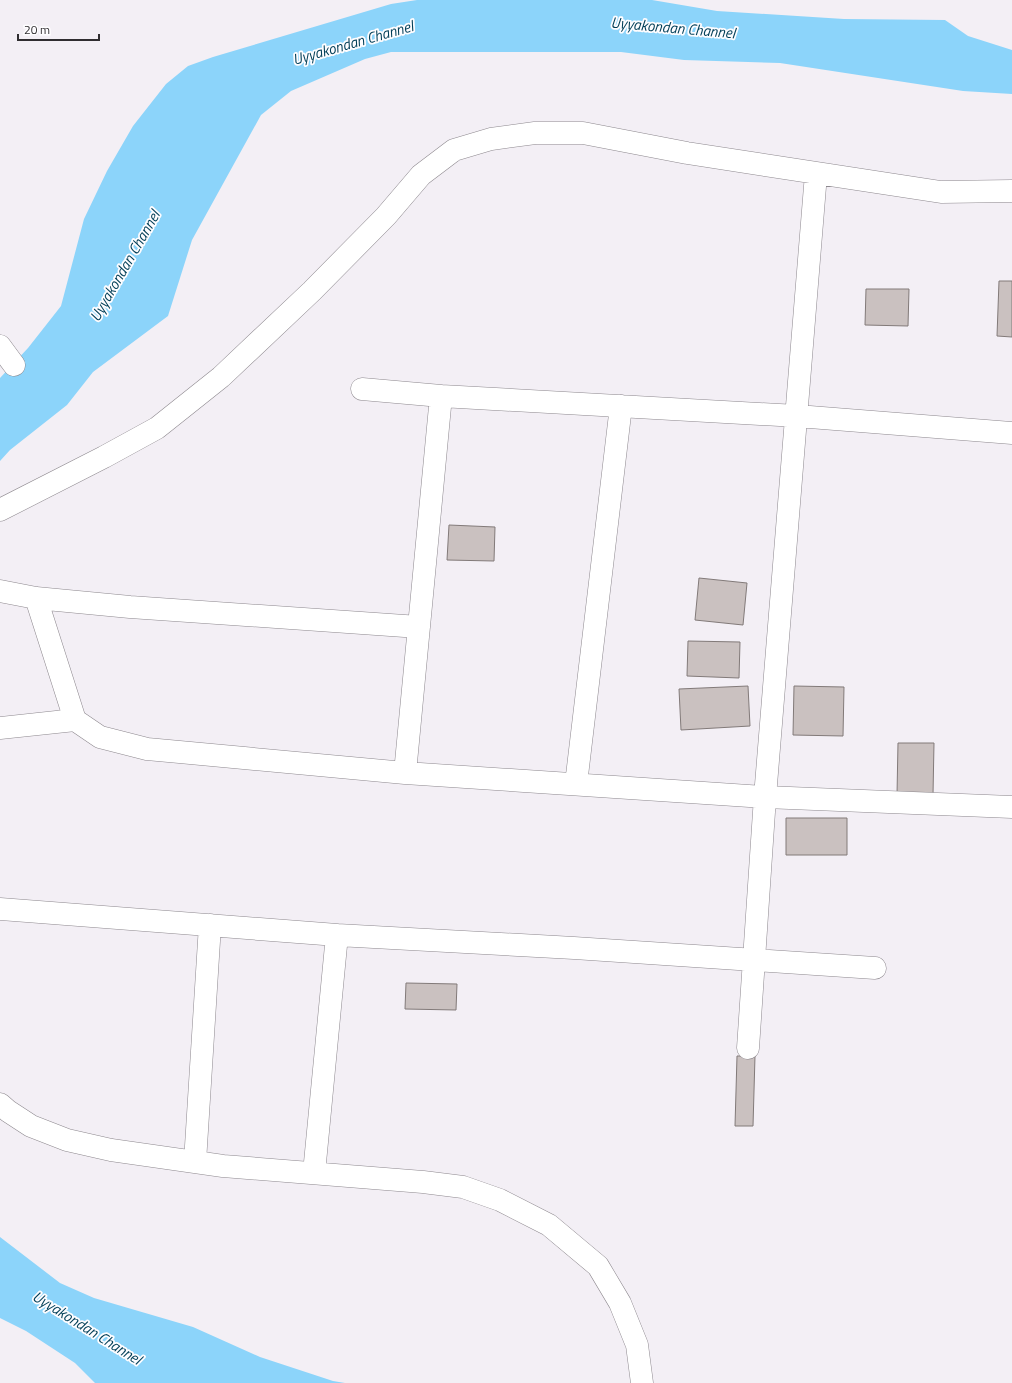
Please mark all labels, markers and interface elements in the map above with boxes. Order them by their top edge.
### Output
water label: Uyyakondan Channel [610,11,738,45]
water label: Uyyakondan Channel [290,14,418,71]
scale bar [18,16,99,42]
text: 20 m [24,20,50,39]
water label: Uyyakondan Channel [83,205,167,325]
water label: Uyyakondan Channel [28,1285,148,1371]

